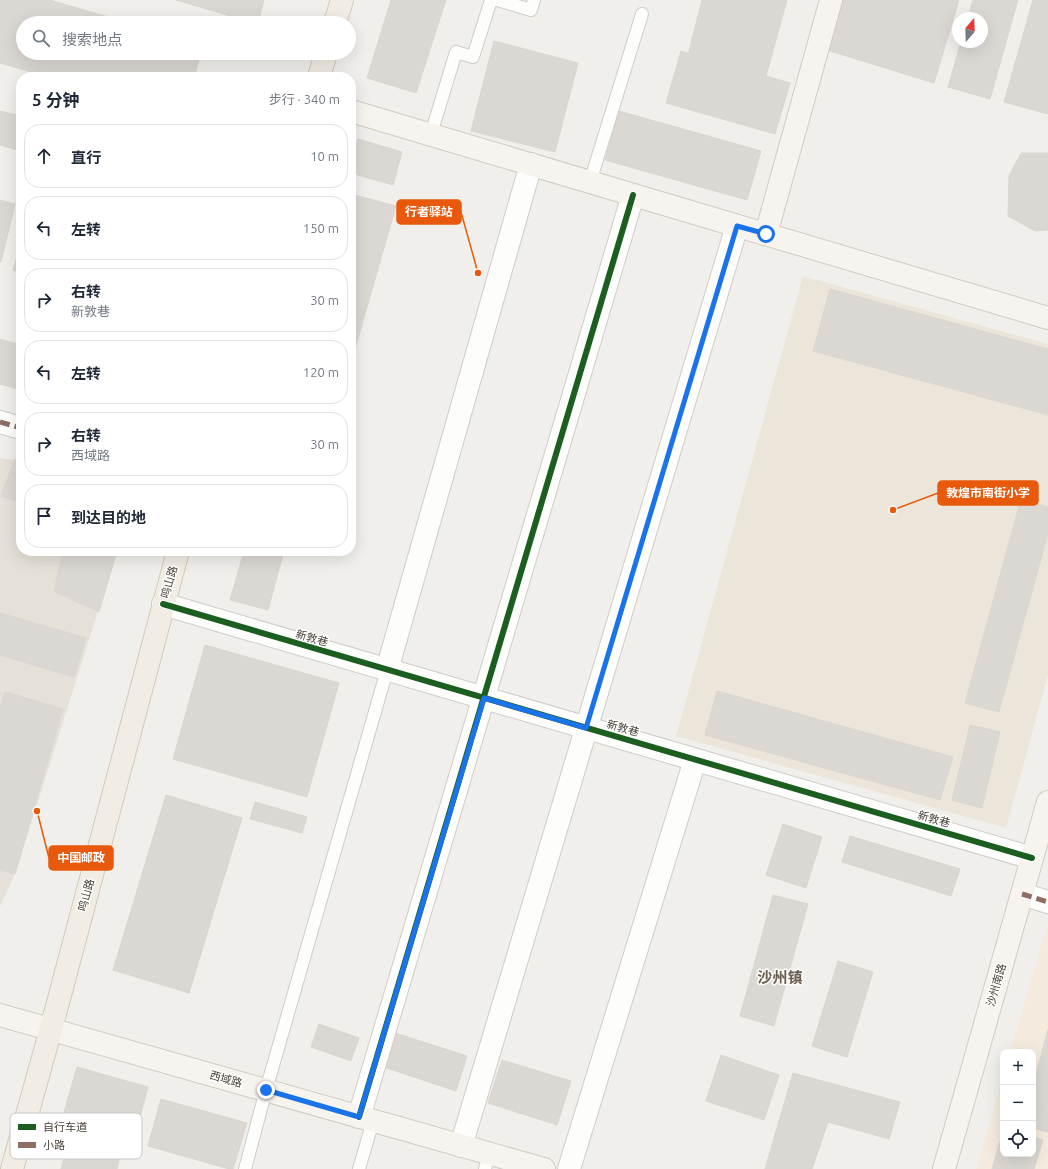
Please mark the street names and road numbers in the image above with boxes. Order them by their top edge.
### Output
street label: 鸣山路 [159,564,179,600]
street label: 新敦巷 [294,628,330,648]
street label: 新敦巷 [605,718,641,738]
street label: 新敦巷 [916,809,952,829]
street label: 鸣山路 [76,878,96,912]
street label: 沙州南路 [984,962,1008,1008]
street label: 西域路 [208,1069,244,1089]

